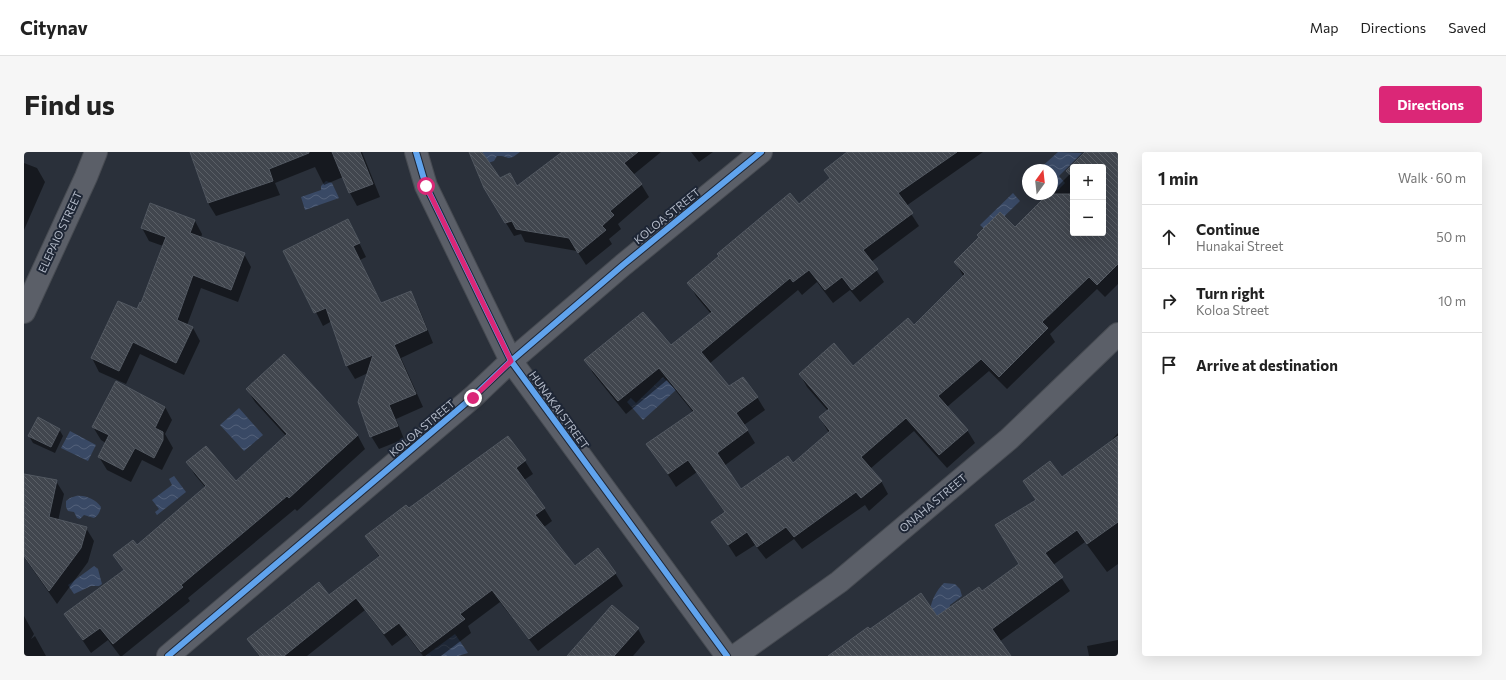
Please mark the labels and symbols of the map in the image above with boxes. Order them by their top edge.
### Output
north arrow [1022,164,1058,200]
route start [417,177,435,195]
street label: KOLOA STREET [631,185,702,246]
street label: ELEPAIO STREET [35,189,84,275]
street label: HUNAKAI STREET [527,368,592,451]
route end [464,389,482,407]
street label: KOLOA STREET [386,397,457,459]
street label: ONAHA STREET [896,471,969,534]

